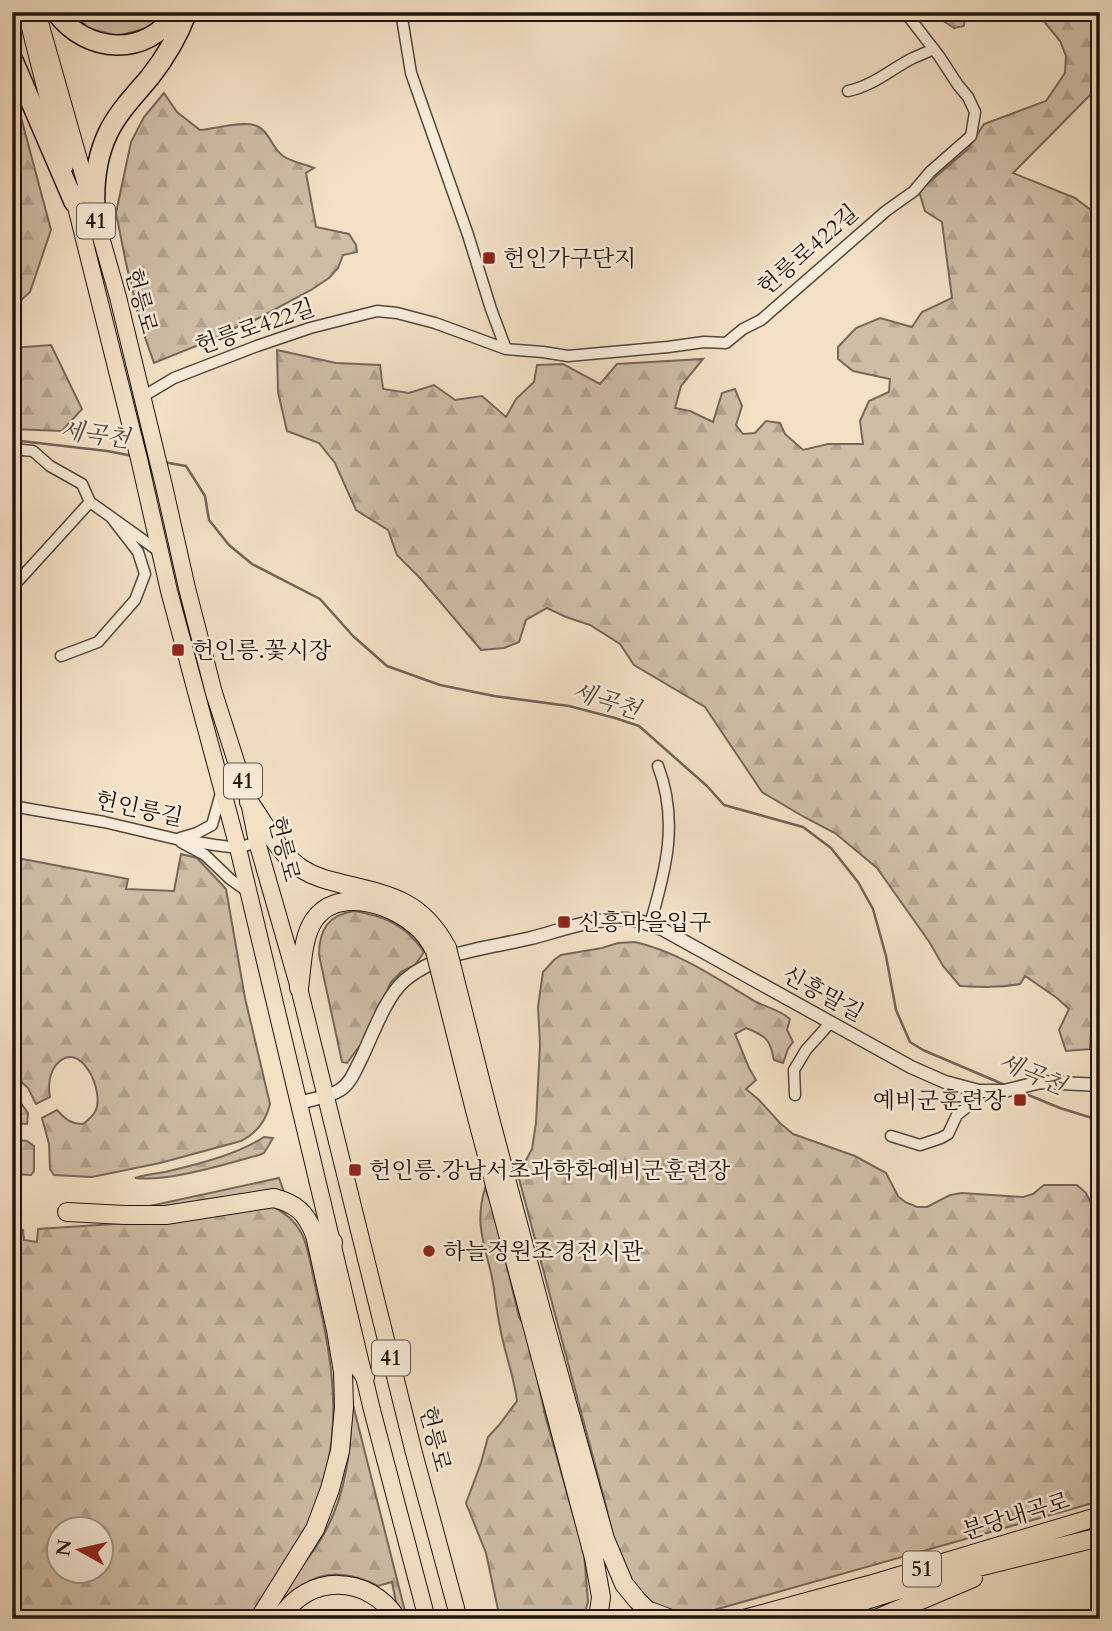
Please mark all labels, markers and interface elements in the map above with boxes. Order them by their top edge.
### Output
street label: 헌릉로422길 [751,198,865,302]
road number: 41 [77,204,115,238]
place label: 헌인가구단지 [503,243,636,274]
marker: 헌인가구단지 [481,250,497,266]
street label: 헌릉로 [117,265,165,337]
street label: 헌릉로422길 [191,292,319,362]
water label: 세곡천 [58,414,134,456]
place label: 헌인릉.꽃시장 [192,635,332,666]
marker: 헌인릉.꽃시장 [170,642,186,658]
water label: 세곡천 [568,675,646,728]
road number: 41 [224,764,262,798]
street label: 헌인릉길 [92,785,186,833]
street label: 헌릉로 [261,813,307,885]
place label: 신흥마을입구 [578,907,711,938]
marker: 신흥마을입구 [556,914,572,930]
street label: 신흥말길 [777,959,869,1029]
water label: 세곡천 [994,1045,1072,1103]
place label: 예비군훈련장 [873,1085,1007,1116]
marker: 예비군훈련장 [1012,1092,1028,1108]
place label: 헌인릉.강남서초과학화예비군훈련장 [369,1155,731,1186]
marker: 헌인릉.강남서초과학화예비군훈련장 [347,1162,363,1178]
place label: 하늘정원조경전시관 [443,1236,644,1267]
marker: 하늘정원조경전시관 [421,1243,437,1259]
road number: 41 [372,1340,410,1376]
street label: 헌릉로 [412,1403,458,1475]
street label: 분당내곡로 [958,1485,1074,1547]
north arrow [46,1516,116,1586]
text: N [50,1537,78,1558]
road number: 51 [903,1552,941,1586]

